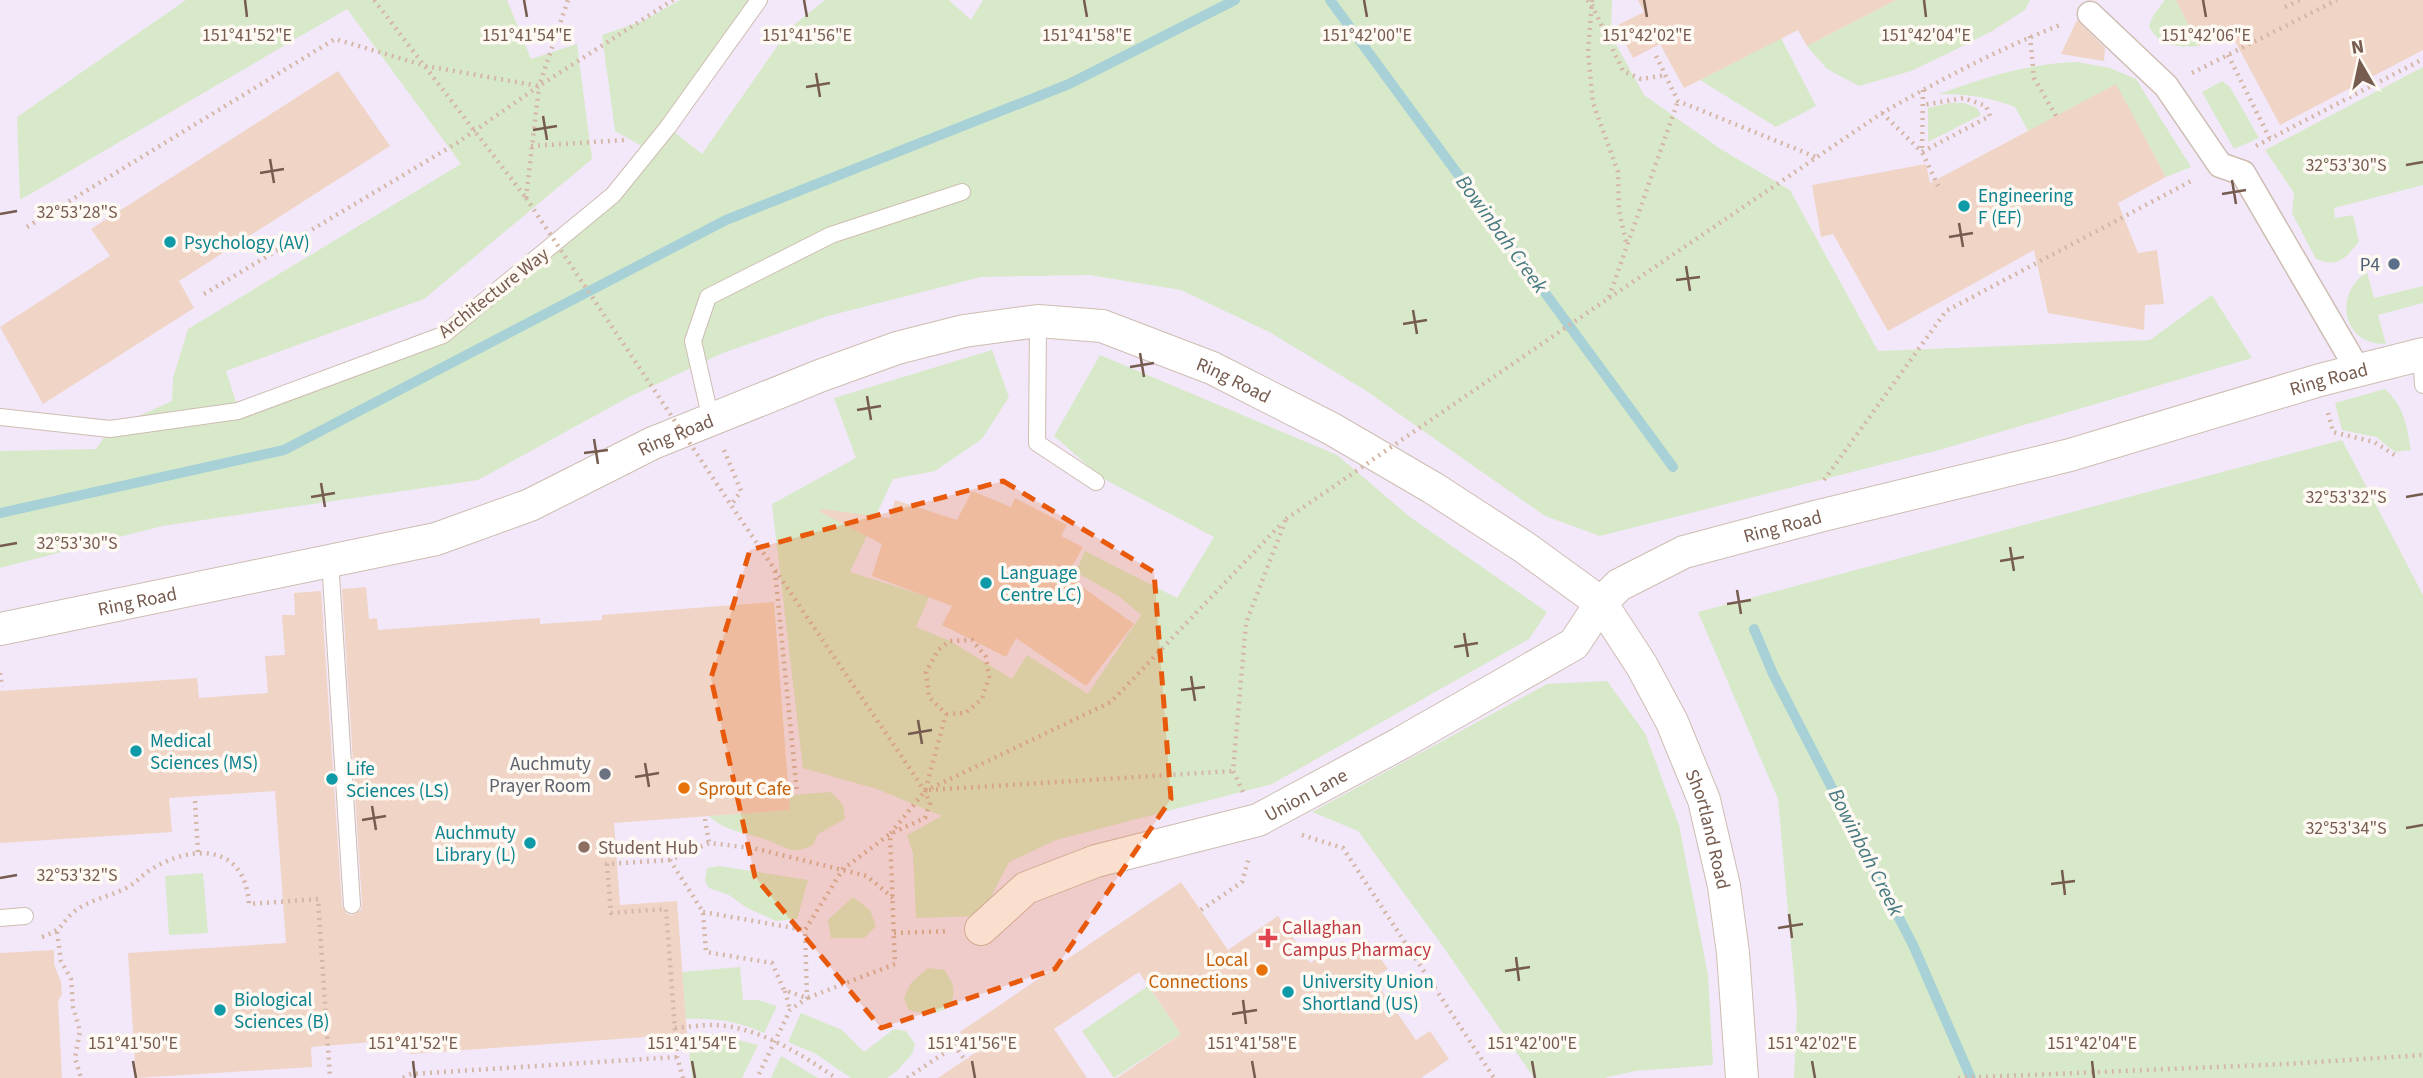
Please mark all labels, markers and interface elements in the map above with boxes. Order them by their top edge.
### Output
text: 151°41'52"E [202,23,292,48]
text: 151°41'54"E [482,23,572,48]
text: 151°41'56"E [762,23,852,48]
text: 151°41'58"E [1042,23,1132,48]
text: 151°42'00"E [1322,23,1412,48]
text: 151°42'02"E [1602,23,1692,48]
text: 151°42'04"E [1881,23,1971,48]
text: 151°42'06"E [2161,23,2251,48]
north arrow [2325,28,2395,98]
text: N [2349,33,2366,62]
text: 32°53'30"S [2305,153,2387,178]
water label: Bowinbah Creek [1449,169,1556,300]
place label: Engineering F (EF) [1978,183,2074,232]
marker: Engineering F (EF) [1956,198,1972,214]
text: 32°53'28"S [36,200,118,225]
place label: Psychology (AV) [184,230,310,257]
marker: Psychology (AV) [162,234,178,250]
street label: Architecture Way [433,241,555,345]
place label: P4 [2360,252,2380,279]
marker: P4 [2386,256,2402,272]
street label: Ring Road [1192,351,1275,411]
street label: Ring Road [2287,356,2371,403]
street label: Ring Road [633,408,718,464]
text: 32°53'32"S [2305,485,2387,510]
street label: Ring Road [1741,504,1825,551]
text: 32°53'30"S [36,531,118,556]
place label: Language Centre LC) [1000,560,1082,609]
marker: Language Centre LC) [978,575,994,591]
street label: Ring Road [95,581,179,623]
place label: Medical Sciences (MS) [150,728,258,777]
marker: Medical Sciences (MS) [128,743,144,759]
place label: Auchmuty Prayer Room [489,751,591,800]
place label: Life Sciences (LS) [346,756,449,805]
street label: Union Lane [1260,762,1353,829]
street label: Shortland Road [1678,765,1736,892]
marker: Auchmuty Prayer Room [597,766,613,782]
marker: Life Sciences (LS) [324,771,340,787]
place label: Sprout Cafe [698,776,791,803]
marker: Sprout Cafe [676,780,692,796]
water label: Bowinbah Creek [1821,783,1912,922]
text: 32°53'34"S [2305,816,2387,841]
place label: Auchmuty Library (L) [435,820,516,869]
marker: Auchmuty Library (L) [522,835,538,851]
place label: Student Hub [598,835,698,862]
marker: Student Hub [576,839,592,855]
text: 32°53'32"S [36,863,118,888]
place label: Callaghan Campus Pharmacy [1282,915,1431,964]
marker: Callaghan Campus Pharmacy [1260,930,1276,946]
place label: Local Connections [1148,947,1248,996]
marker: Local Connections [1254,962,1270,978]
place label: University Union Shortland (US) [1302,969,1434,1018]
marker: University Union Shortland (US) [1280,984,1296,1000]
place label: Biological Sciences (B) [234,987,329,1036]
marker: Biological Sciences (B) [212,1002,228,1018]
text: 151°41'50"E [88,1031,178,1056]
text: 151°41'52"E [368,1031,458,1056]
text: 151°41'54"E [647,1031,737,1056]
text: 151°41'56"E [927,1031,1017,1056]
text: 151°41'58"E [1207,1031,1297,1056]
text: 151°42'00"E [1487,1031,1577,1056]
text: 151°42'02"E [1767,1031,1857,1056]
text: 151°42'04"E [2047,1031,2137,1056]

